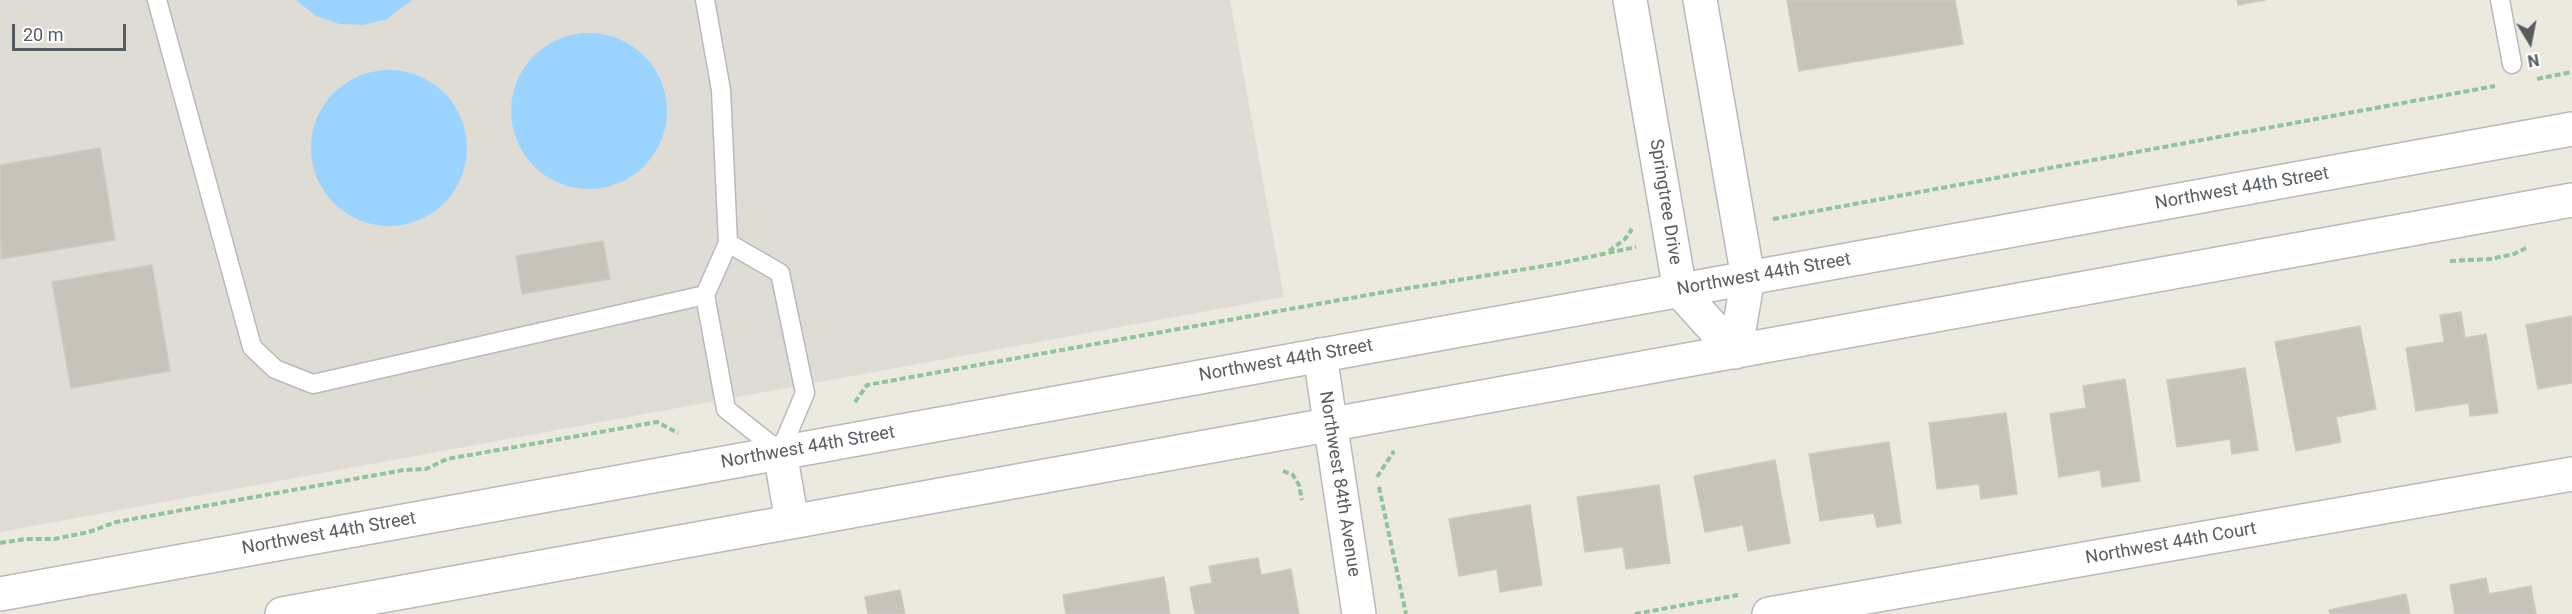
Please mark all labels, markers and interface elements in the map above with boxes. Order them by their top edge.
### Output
scale bar [15,12,129,50]
north arrow [2500,12,2560,72]
text: 20 m [23,24,63,45]
text: N [2526,50,2540,71]
street label: Springtree Drive [1644,138,1686,266]
street label: Northwest 44th Street [2153,163,2331,215]
street label: Northwest 44th Street [1675,249,1853,301]
street label: Northwest 44th Street [1197,335,1375,387]
street label: Northwest 84th Avenue [1314,390,1364,578]
street label: Northwest 44th Street [719,422,897,474]
street label: Northwest 44th Street [240,508,418,560]
street label: Northwest 44th Court [2084,518,2258,570]

